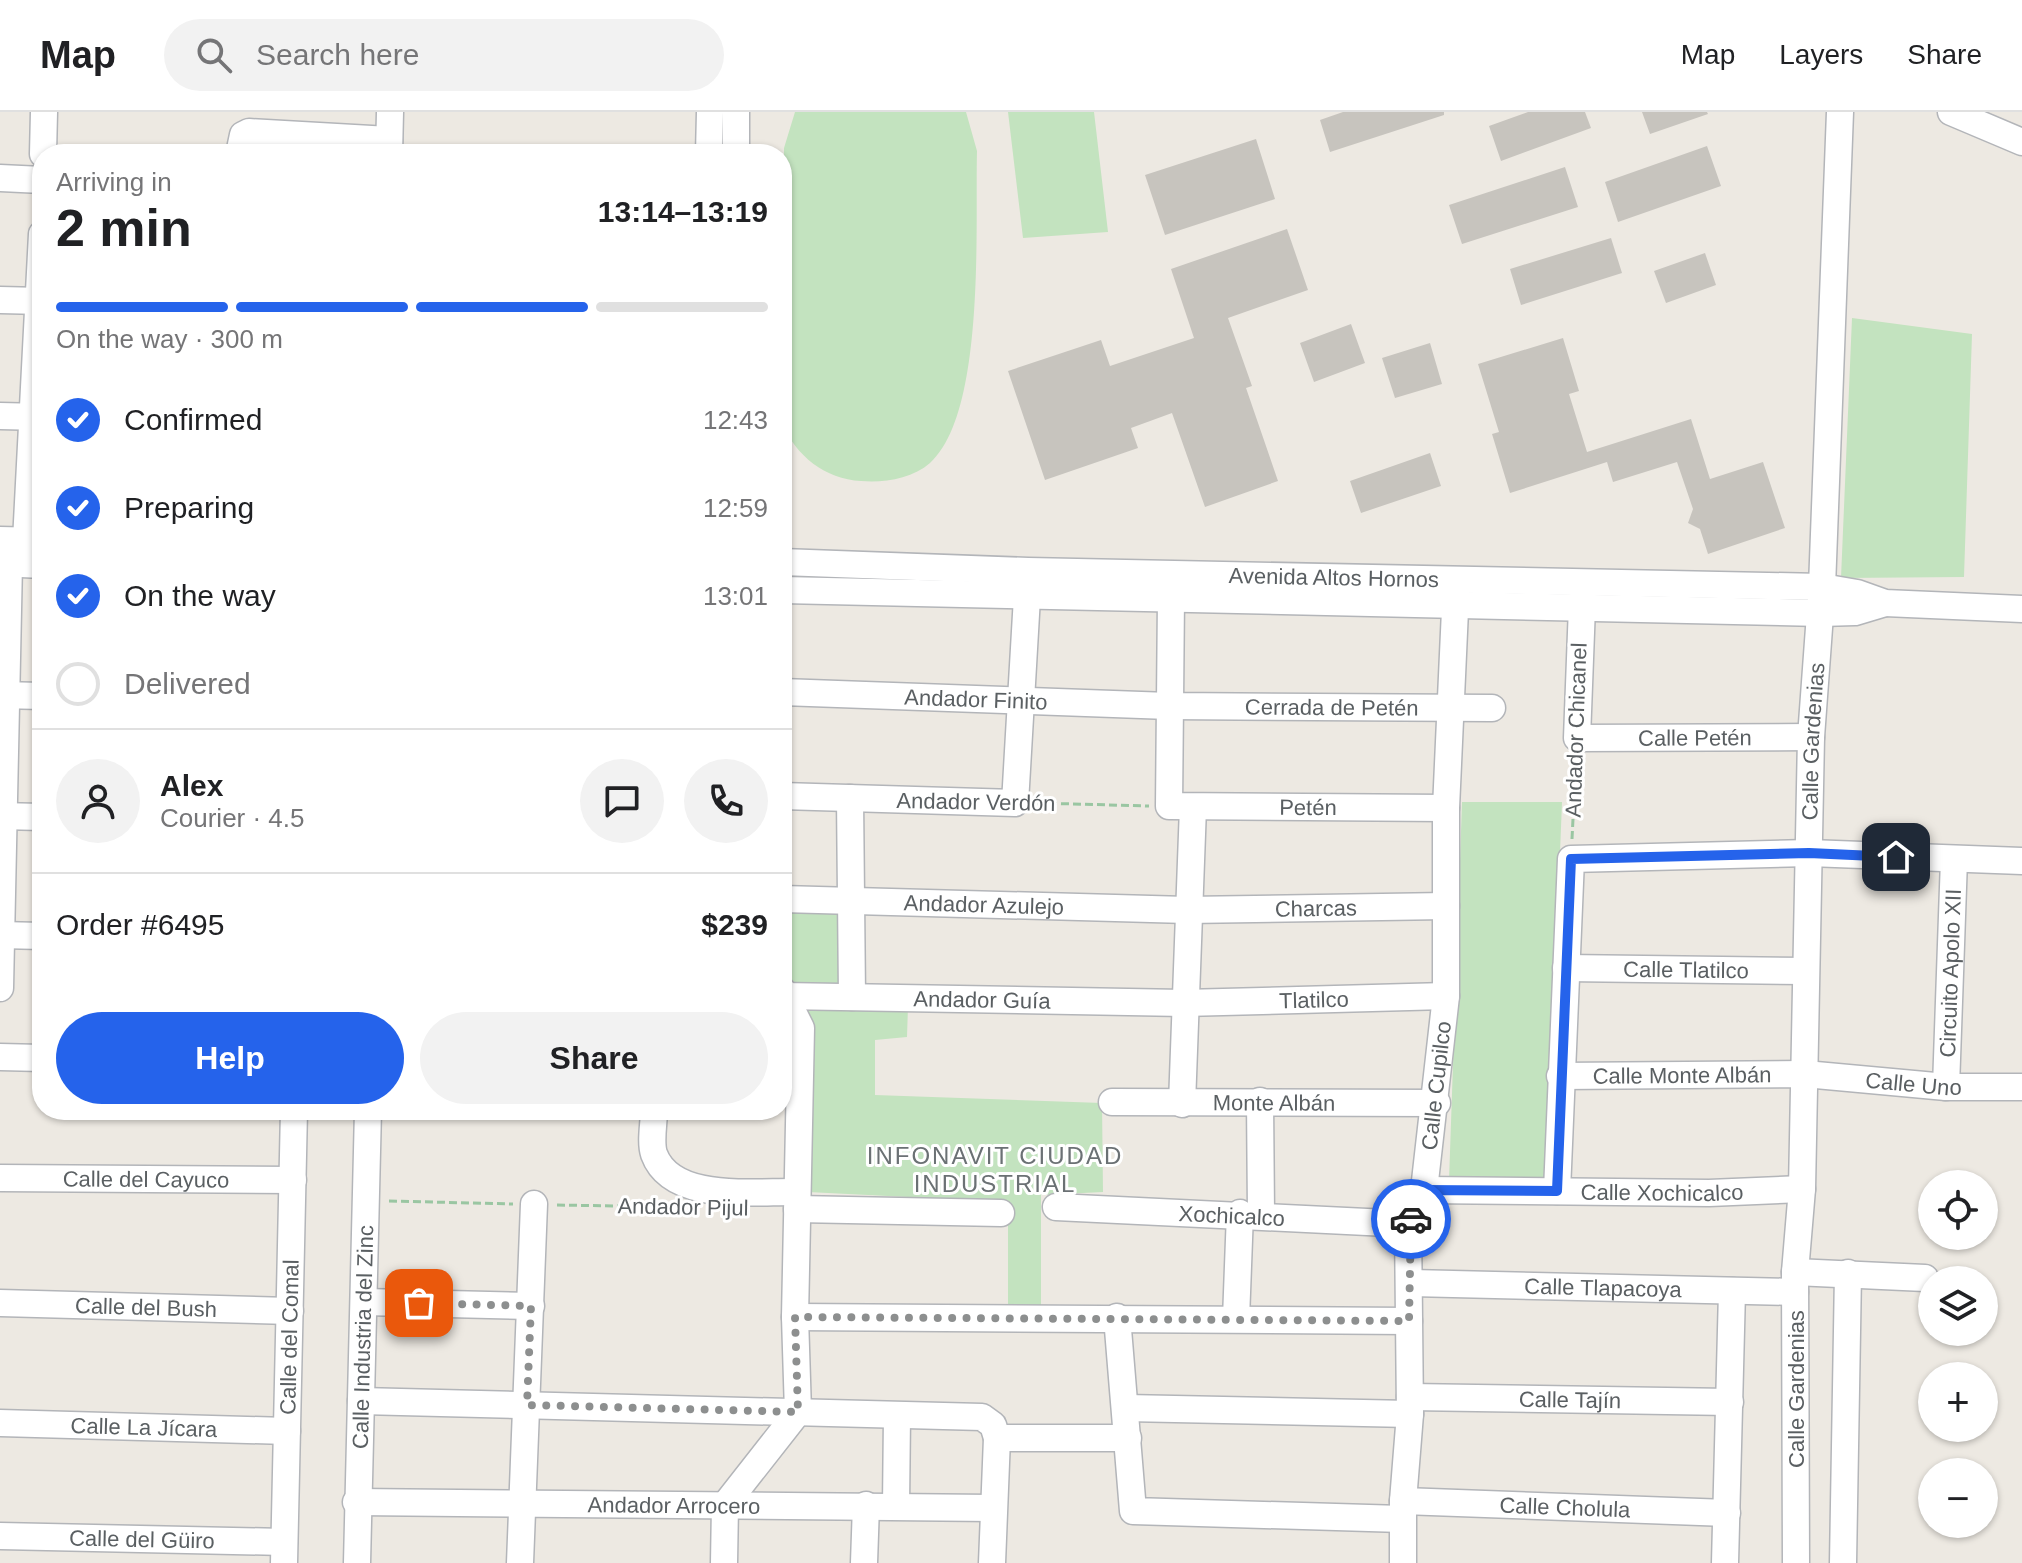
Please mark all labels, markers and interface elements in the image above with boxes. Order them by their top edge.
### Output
search box [164,19,724,91]
icon: search [192,33,236,77]
text: Map [40,34,116,76]
text: Search here [256,38,419,71]
text: Map [1681,39,1735,70]
text: Layers [1779,39,1863,70]
text: Share [1907,39,1982,70]
text: Arriving in [56,167,172,197]
text: 13:14–13:19 [598,195,768,228]
text: 2 min [56,199,192,257]
text: On the way · 300 m [56,324,283,354]
icon: check [56,398,100,442]
text: Confirmed [124,403,262,436]
text: 12:43 [703,405,768,435]
icon: check [56,486,100,530]
text: Preparing [124,491,254,524]
text: 12:59 [703,493,768,523]
street label: Avenida Altos Hornos [1228,563,1439,592]
icon: check [56,574,100,618]
text: On the way [124,579,276,612]
text: 13:01 [703,581,768,611]
street label: Andador Chicanel [1560,642,1592,818]
street label: Calle Gardenias [1797,662,1829,821]
text: Delivered [124,667,251,700]
street label: Andador Finito [904,684,1048,714]
street label: Cerrada de Petén [1245,694,1419,720]
street label: Calle Petén [1638,725,1752,750]
button: person [56,759,140,843]
button: chat [580,759,664,843]
button: phone [684,759,768,843]
text: Alex [160,769,223,802]
street label: Andador Verdón [896,788,1056,816]
street label: Petén [1279,794,1337,820]
text: Courier · 4.5 [160,803,305,833]
pin [1862,823,1930,891]
icon: home [1874,835,1918,879]
street label: Circuito Apolo XII [1935,888,1965,1058]
street label: Andador Azulejo [903,890,1064,919]
street label: Charcas [1275,895,1357,921]
text: Order #6495 [56,908,224,941]
text: $239 [701,908,768,941]
street label: Calle Tlatilco [1623,956,1749,983]
street label: Andador Guía [913,986,1051,1013]
street label: Tlatilco [1279,986,1349,1013]
button: Help [56,1012,404,1104]
button: Share [420,1012,768,1104]
street label: Calle Cupilco [1416,1020,1456,1151]
street label: Calle Monte Albán [1593,1062,1771,1088]
street label: Calle Uno [1864,1067,1962,1100]
street label: Monte Albán [1213,1090,1335,1115]
district label: INFONAVIT CIUDAD INDUSTRIAL [867,1142,1123,1197]
street label: Calle del Cayuco [63,1166,229,1192]
map controls [1918,1170,1998,1538]
button: locate [1918,1170,1998,1250]
courier [1371,1179,1451,1259]
street label: Calle Xochicalco [1580,1179,1744,1206]
street label: Andador Pijul [617,1193,749,1221]
icon: car [1389,1197,1433,1241]
street label: Xochicalco [1178,1200,1286,1231]
street label: Calle Industria del Zinc [347,1225,378,1449]
street label: Calle del Comal [275,1259,303,1415]
button: layers [1918,1266,1998,1346]
pin [385,1269,453,1337]
street label: Calle Tlapacoya [1524,1273,1683,1302]
icon: bag [397,1281,441,1325]
street label: Calle del Bush [75,1293,217,1321]
street label: Calle Gardenias [1784,1310,1809,1468]
button: + [1918,1362,1998,1442]
street label: Calle Tajín [1519,1386,1621,1413]
street label: Calle La Jícara [70,1412,218,1442]
button: − [1918,1458,1998,1538]
street label: Andador Arrocero [588,1492,760,1518]
street label: Calle Cholula [1499,1492,1632,1522]
street label: Calle del Güiro [69,1525,215,1553]

